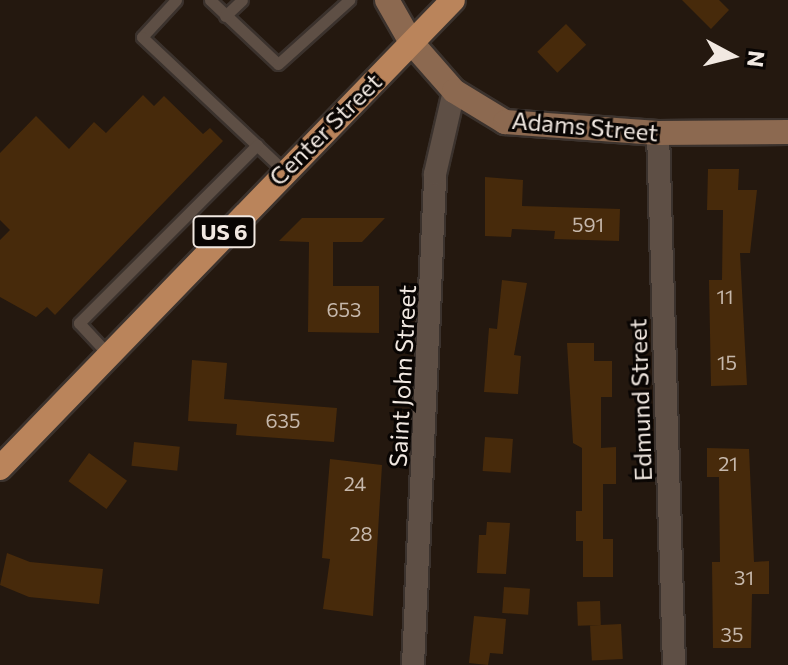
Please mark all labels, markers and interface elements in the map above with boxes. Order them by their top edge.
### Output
north arrow [692,16,772,96]
text: N [742,49,771,69]
street label: Center Street [263,67,387,191]
street label: Adams Street [511,105,659,147]
house number: 591 [572,212,604,236]
road number: US 6 [192,214,256,250]
street label: Saint John Street [383,284,421,468]
house number: 11 [716,284,734,308]
house number: 653 [326,297,362,321]
street label: Edmund Street [623,318,657,482]
house number: 15 [717,350,737,374]
house number: 635 [266,408,300,432]
house number: 21 [718,451,738,475]
house number: 24 [344,471,366,495]
house number: 28 [349,521,373,545]
house number: 31 [734,565,754,589]
house number: 35 [721,622,743,646]

